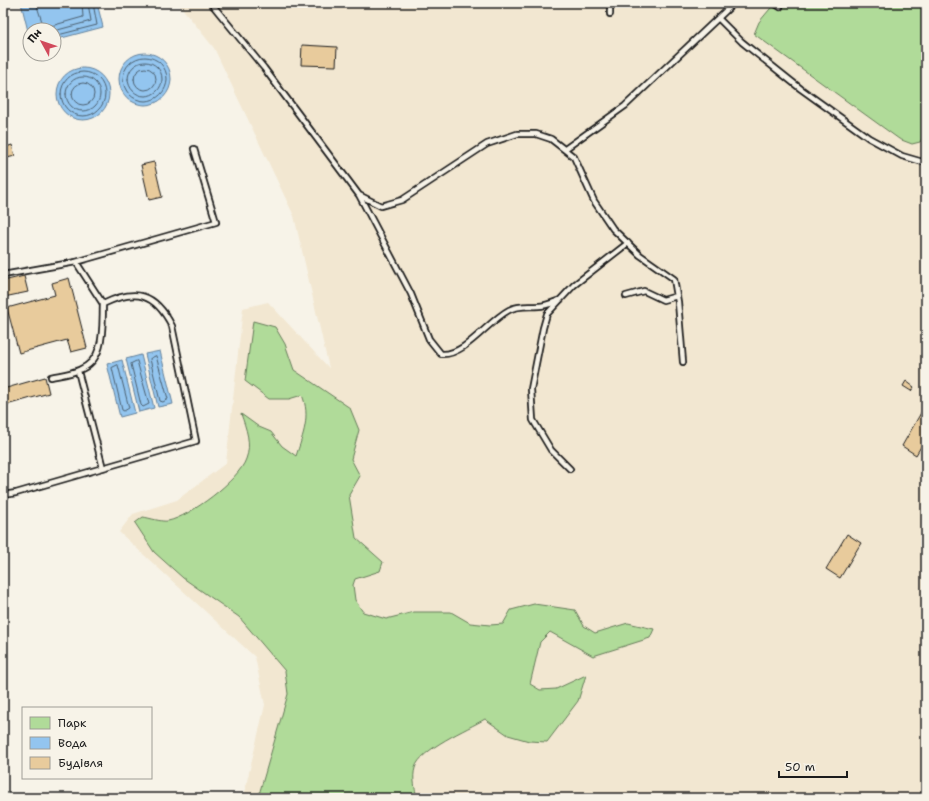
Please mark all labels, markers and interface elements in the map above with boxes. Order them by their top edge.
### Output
north arrow [22,22,62,62]
text: Пн [24,26,45,46]
legend [22,707,152,779]
text: Парк [58,715,87,731]
text: Вода [58,735,87,751]
scale bar [779,753,847,779]
text: Будівля [58,755,103,771]
text: 50 m [785,759,815,775]

